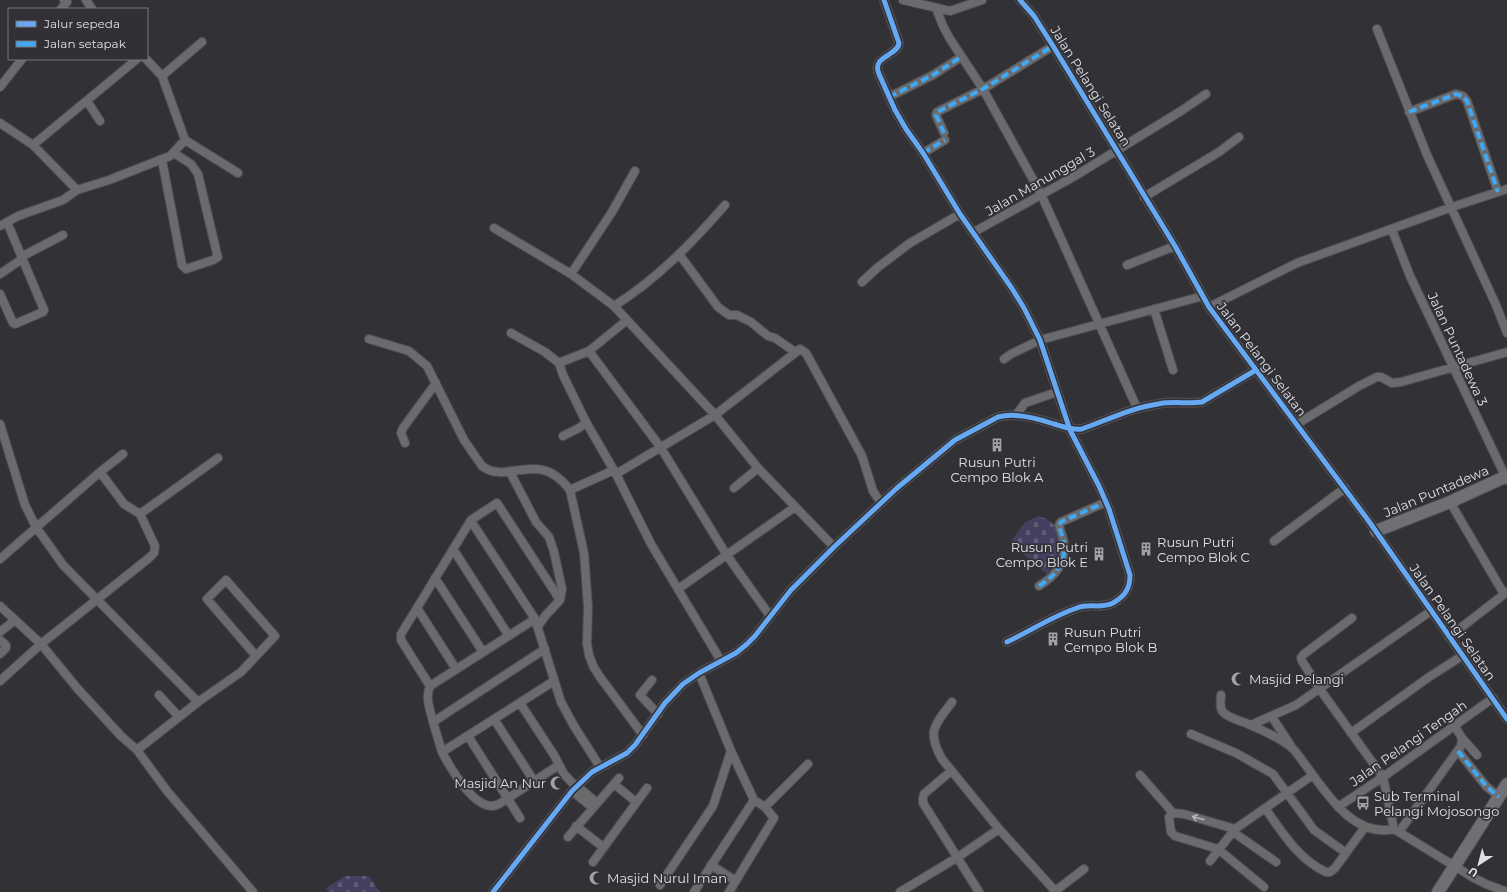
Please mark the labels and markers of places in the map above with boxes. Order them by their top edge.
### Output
building icon: Rusun Putri Cempo Blok A [989,437,1005,453]
place label: Rusun Putri Cempo Blok A [951,454,1044,485]
place label: Rusun Putri Cempo Blok C [1157,534,1250,565]
place label: Rusun Putri Cempo Blok E [996,539,1088,570]
building icon: Rusun Putri Cempo Blok C [1138,541,1154,557]
building icon: Rusun Putri Cempo Blok E [1091,546,1107,562]
place label: Rusun Putri Cempo Blok B [1064,624,1158,655]
building icon: Rusun Putri Cempo Blok B [1045,631,1061,647]
mosque icon: Masjid Pelangi [1230,671,1246,687]
place label: Masjid Pelangi [1249,671,1344,687]
place label: Masjid An Nur [454,775,546,791]
mosque icon: Masjid An Nur [549,775,565,791]
place label: Sub Terminal Pelangi Mojosongo [1374,788,1499,819]
bus stop icon: Sub Terminal Pelangi Mojosongo [1355,795,1371,811]
mosque icon: Masjid Nurul Iman [588,870,604,886]
place label: Masjid Nurul Iman [607,870,727,886]

